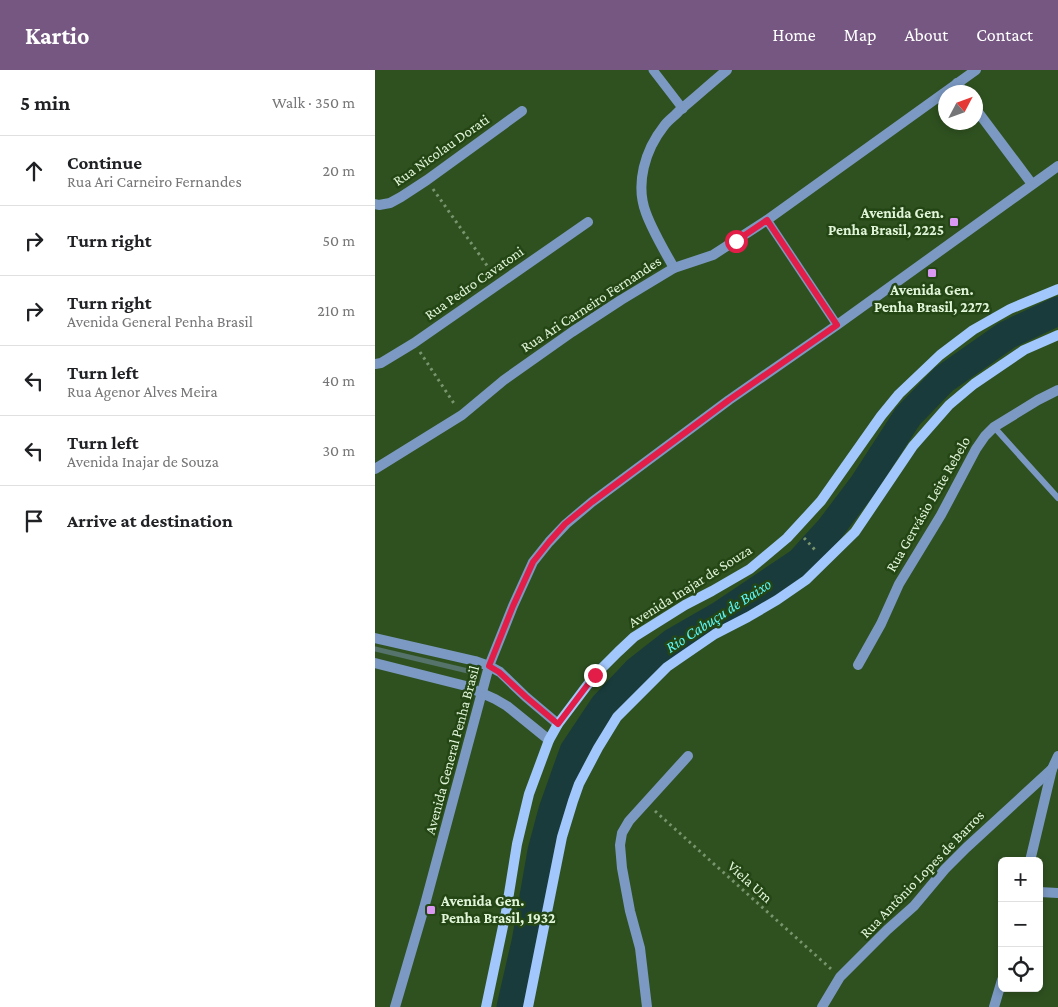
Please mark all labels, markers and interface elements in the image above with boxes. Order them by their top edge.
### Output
text: Kartio [25,22,90,49]
text: Home [773,25,816,45]
text: Map [844,25,876,45]
text: About [904,25,948,45]
text: Contact [976,25,1033,45]
north arrow [938,85,983,130]
text: 5 min [20,91,70,115]
text: Walk · 350 m [272,94,355,111]
street label: Rua Nicolau Dorati [390,111,492,189]
text: Continue [67,152,142,173]
icon: ahead [20,157,48,185]
text: 20 m [322,162,355,179]
text: Rua Ari Carneiro Fernandes [67,173,242,190]
place label: Avenida Gen. Penha Brasil, 2225 [828,205,944,238]
marker: Avenida Gen. Penha Brasil, 2225 [948,216,960,228]
icon: right [20,227,48,255]
text: Turn right [67,230,152,251]
route start [725,230,748,253]
text: 50 m [323,232,355,249]
street label: Rua Pedro Cavatoni [422,243,526,323]
street label: Rua Ari Carneiro Fernandes [518,253,664,355]
marker: Avenida Gen. Penha Brasil, 2272 [926,267,938,279]
place label: Avenida Gen. Penha Brasil, 2272 [874,282,990,315]
text: Turn right [67,292,152,313]
icon: right [20,297,48,325]
text: 210 m [317,302,355,319]
text: Avenida General Penha Brasil [67,313,253,330]
text: Turn left [67,362,139,383]
icon: left [20,367,48,395]
text: 40 m [322,372,355,389]
text: Rua Agenor Alves Meira [67,383,218,400]
text: Turn left [67,432,139,453]
street label: Rua Gervásio Leite Rebelo [883,433,973,575]
icon: left [20,437,48,465]
text: 30 m [323,442,355,459]
text: Avenida Inajar de Souza [67,453,219,470]
icon: arrive [20,507,48,535]
text: Arrive at destination [67,510,233,531]
street label: Avenida Inajar de Souza [625,541,755,631]
water label: Rio Cabuçu de Baixo [662,575,775,657]
street label: Avenida General Penha Brasil [422,664,482,836]
route end [584,664,607,687]
street label: Rua Antônio Lopes de Barros [857,807,988,942]
map controls [998,857,1043,992]
button: + [998,857,1043,902]
street label: Viela Um [724,858,776,906]
place label: Avenida Gen. Penha Brasil, 1932 [440,893,556,926]
button: − [998,902,1043,947]
marker: Avenida Gen. Penha Brasil, 1932 [425,904,437,916]
button: locate [998,947,1043,992]

